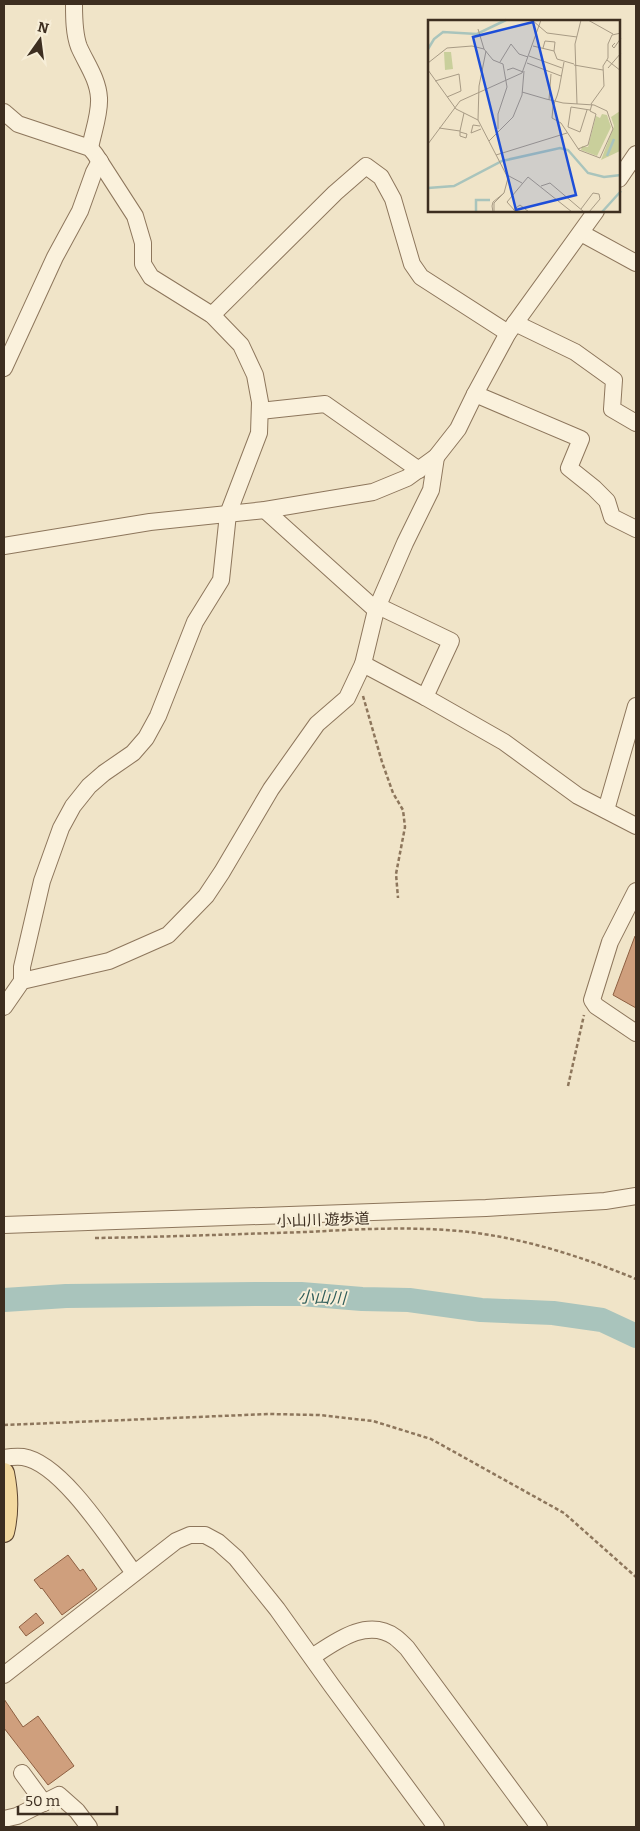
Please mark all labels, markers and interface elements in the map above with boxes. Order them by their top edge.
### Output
north arrow [15,15,65,65]
text: N [36,18,51,37]
inset map [428,20,620,212]
street label: 小山川 遊歩道 [276,1209,370,1231]
water label: 小山川 [298,1287,348,1308]
scale bar [18,1784,116,1816]
text: 50 m [25,1792,61,1810]

